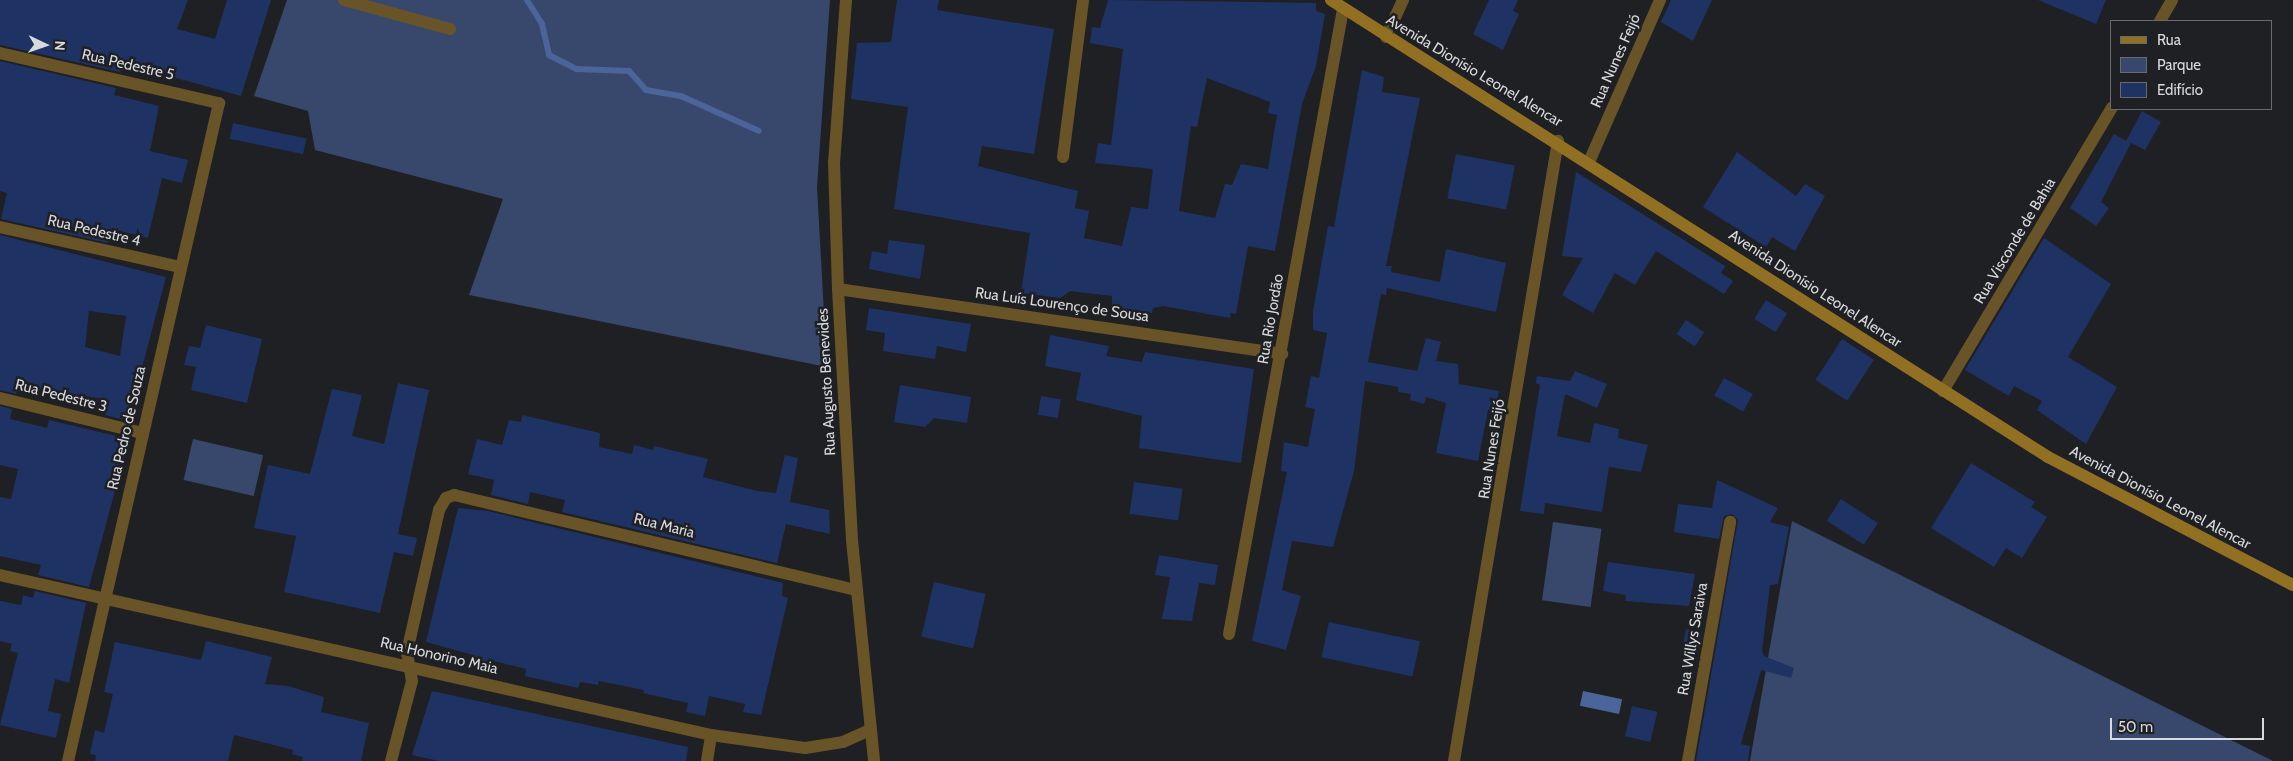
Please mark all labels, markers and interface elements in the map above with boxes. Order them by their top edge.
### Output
street label: Avenida Dionísio Leonel Alencar [1383,11,1565,131]
street label: Rua Nunes Feijó [1587,11,1645,111]
north arrow [20,20,70,70]
legend [2110,20,2273,110]
text: Rua [2157,31,2181,49]
text: N [51,40,69,51]
street label: Rua Pedestre 5 [80,46,176,84]
text: Parque [2157,56,2201,74]
text: Edifício [2157,81,2203,99]
street label: Rua Visconde de Bahia [1970,175,2060,307]
street label: Rua Pedestre 4 [46,212,142,250]
street label: Avenida Dionísio Leonel Alencar [1725,226,1905,352]
street label: Rua Rio Jordão [1254,273,1288,365]
street label: Rua Luís Lourenço de Sousa [974,284,1150,326]
street label: Rua Augusto Benevides [814,308,840,456]
street label: Rua Pedro de Souza [104,364,150,492]
street label: Rua Pedestre 3 [13,376,109,416]
street label: Rua Nunes Feijó [1475,398,1509,500]
street label: Avenida Dionísio Leonel Alencar [2066,442,2254,554]
street label: Rua Maria [632,510,696,542]
street label: Rua Willys Saraiva [1674,581,1712,697]
street label: Rua Honorino Maia [378,634,500,678]
scale bar [2113,708,2267,740]
text: 50 m [2118,718,2153,736]

